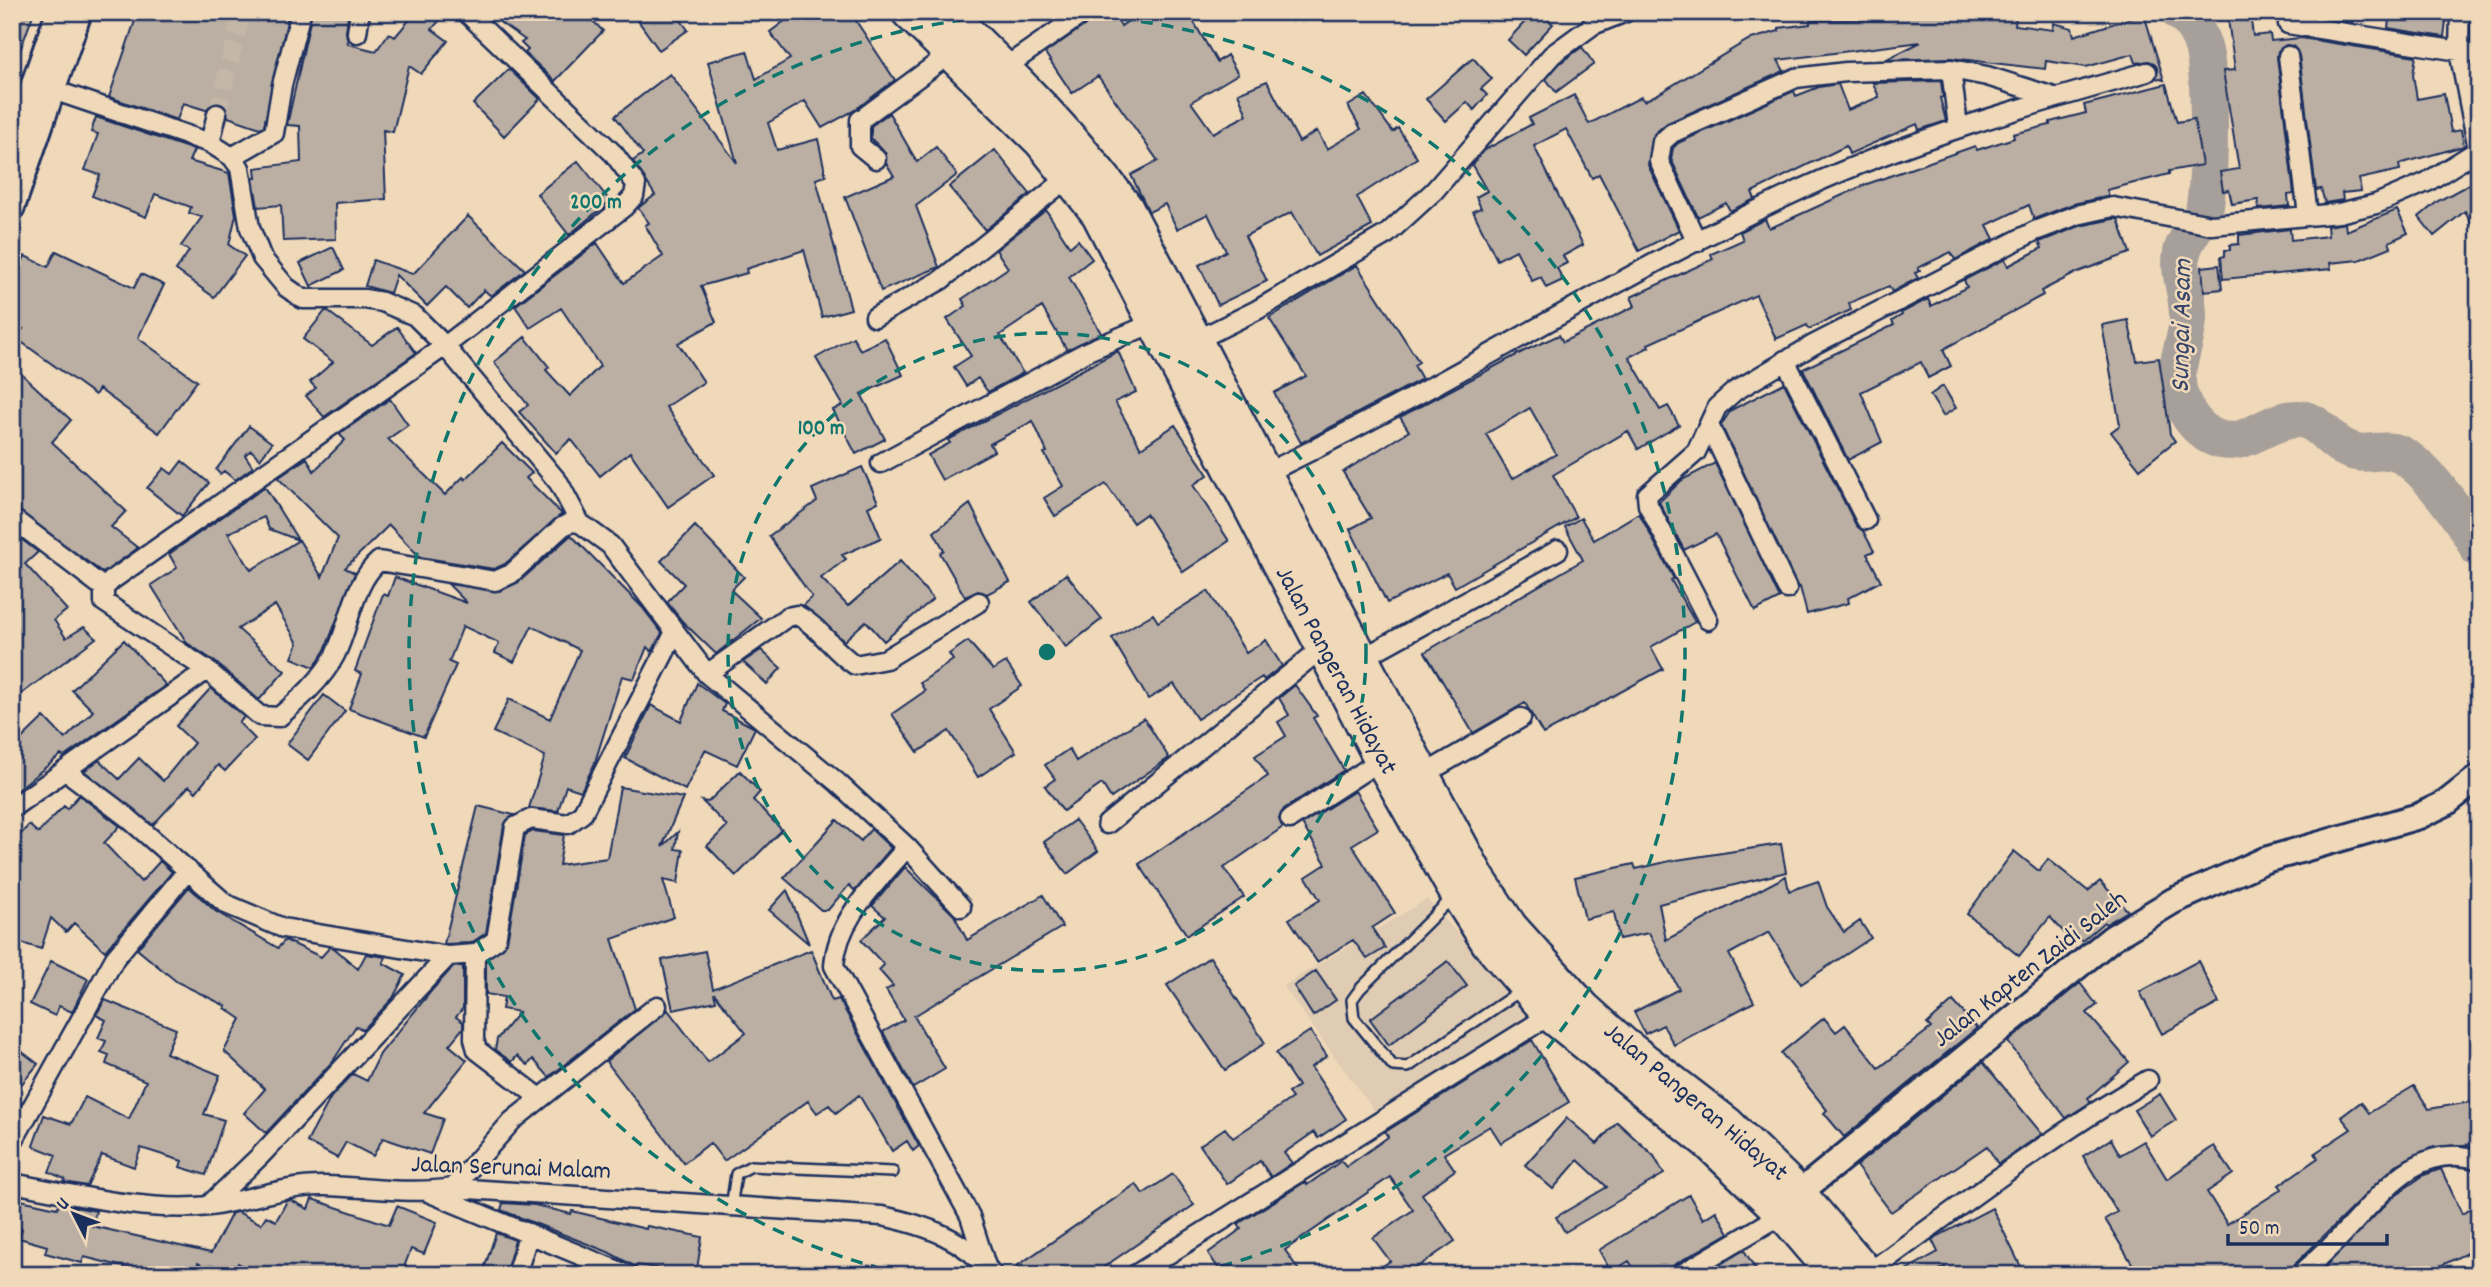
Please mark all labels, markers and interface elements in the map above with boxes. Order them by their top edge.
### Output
text: 200 m [570,189,622,219]
water label: Sungai Asam [2163,258,2205,393]
text: 100 m [798,415,844,445]
street label: Jalan Pangeran Hidayat [1264,560,1406,782]
centre of rings [1035,640,1059,664]
street label: Jalan Kapten Zaidi Saleh [1926,882,2136,1058]
street label: Jalan Pangeran Hidayat [1594,1014,1796,1192]
street label: Jalan Serunai Malam [410,1147,612,1191]
north arrow [38,1178,108,1248]
text: U [51,1193,77,1217]
scale bar [2228,1203,2388,1247]
text: 50 m [2239,1215,2279,1245]

